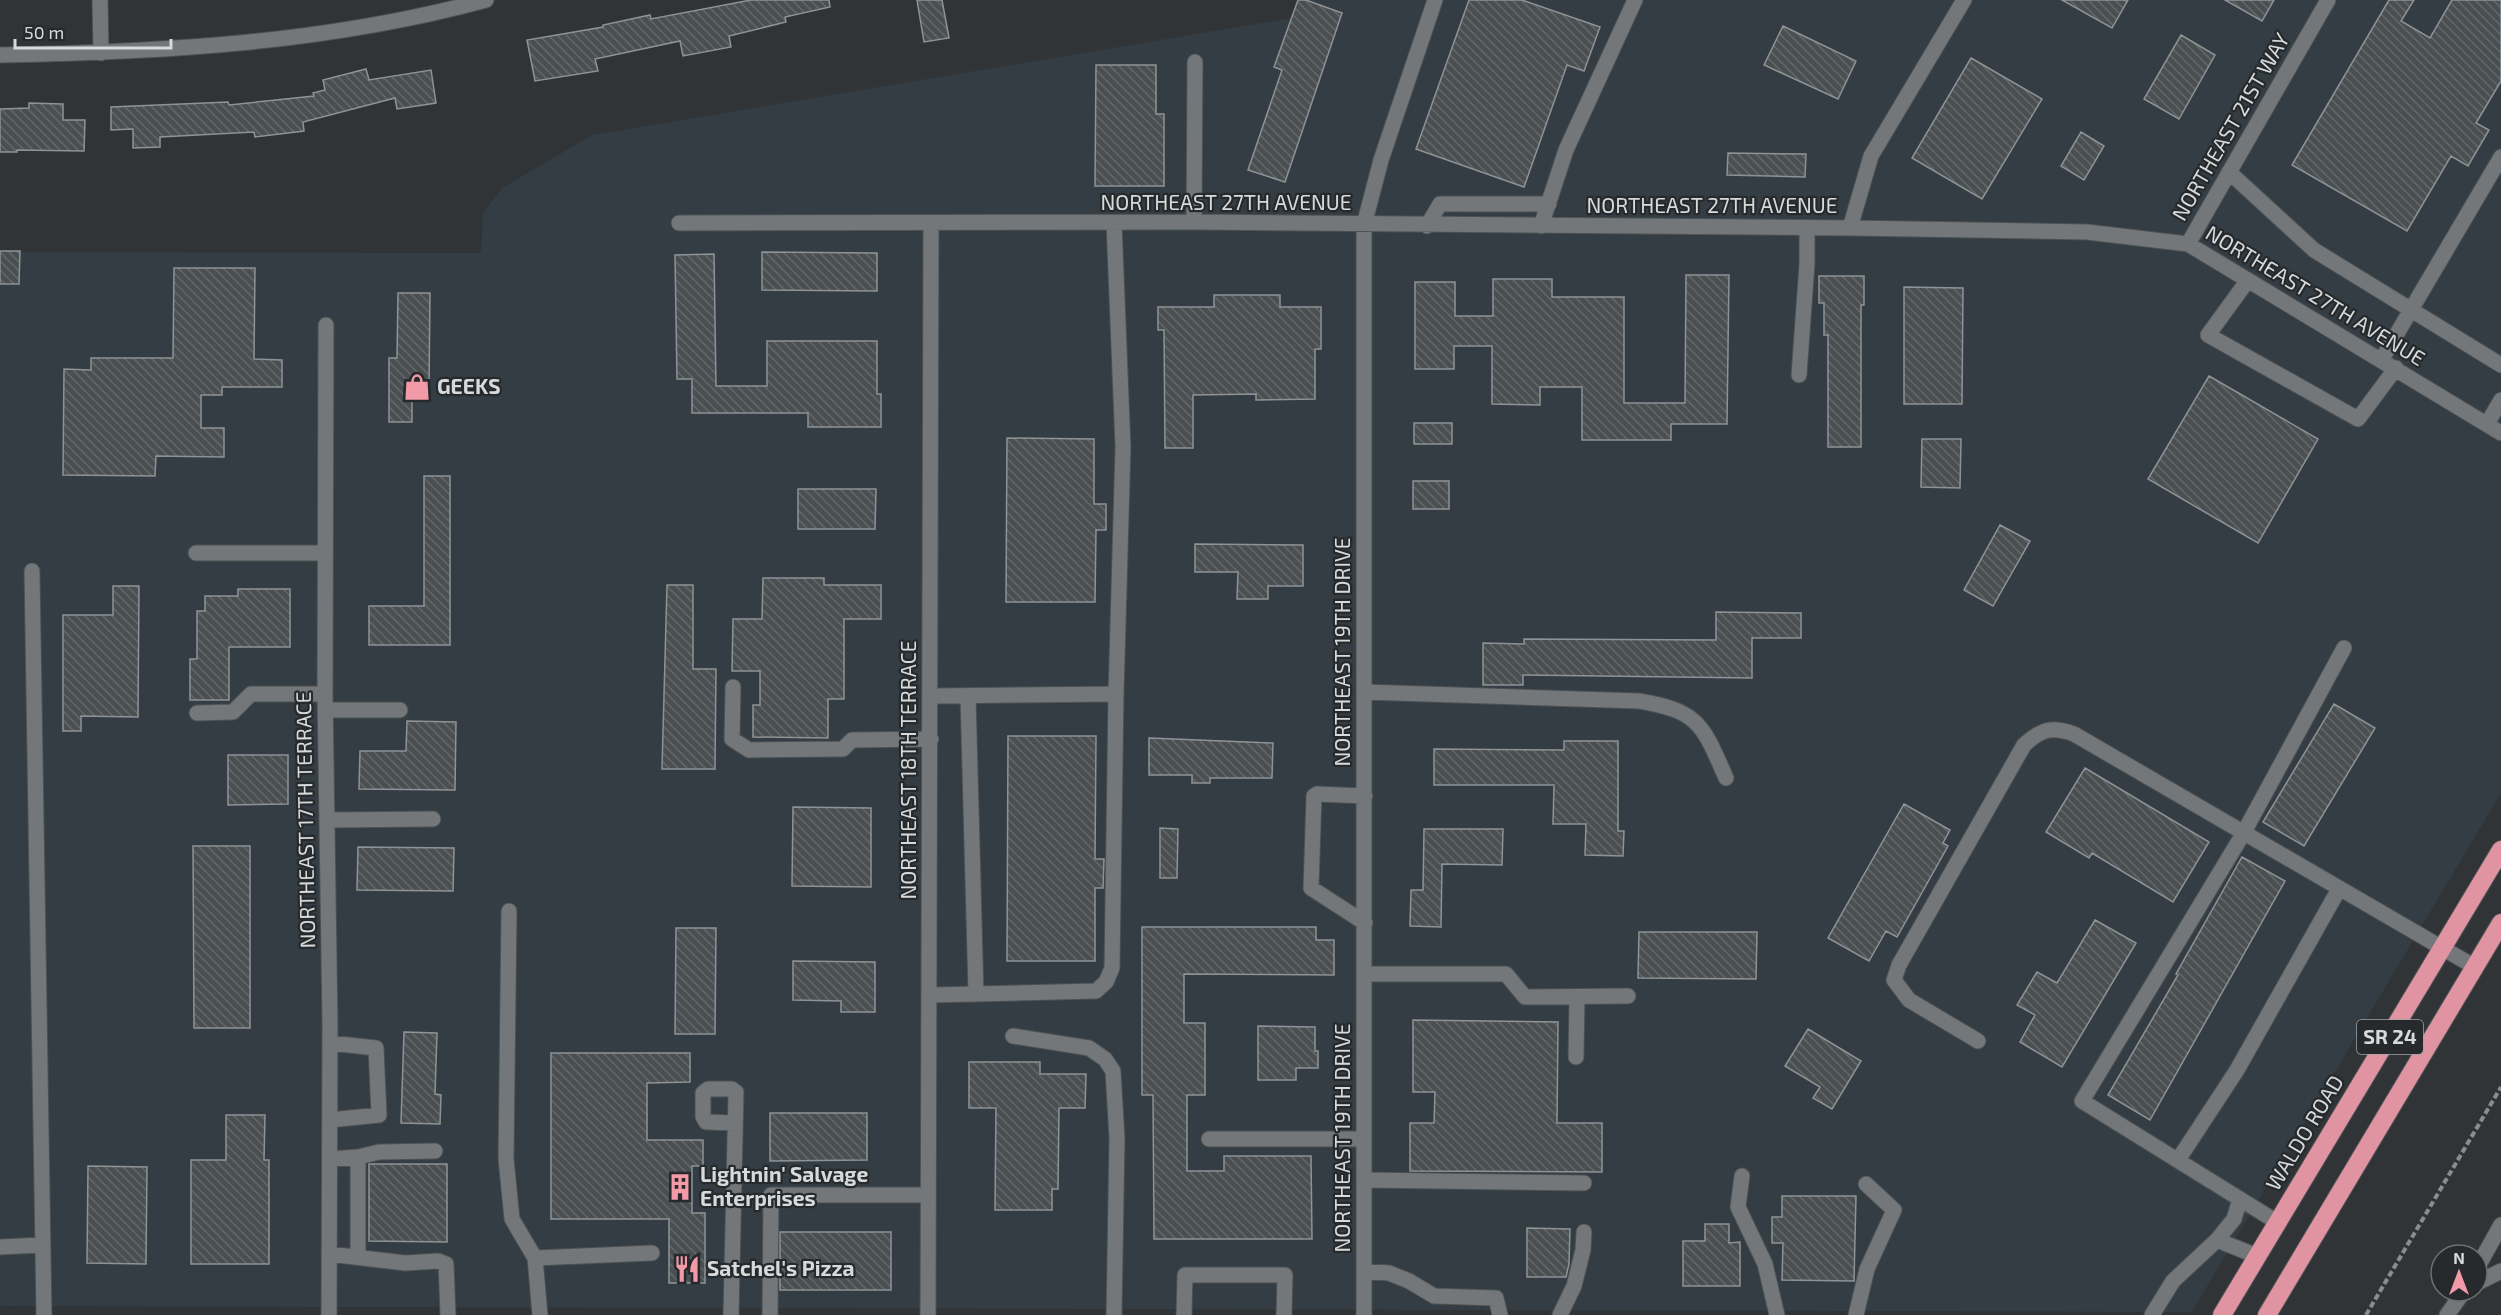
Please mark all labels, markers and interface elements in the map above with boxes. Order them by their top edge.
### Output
scale bar [15,12,171,50]
text: 50 m [24,21,64,43]
street label: NORTHEAST 21ST WAY [2166,28,2294,224]
street label: NORTHEAST 27TH AVENUE [1100,189,1352,214]
street label: NORTHEAST 27TH AVENUE [1586,192,1838,217]
street label: NORTHEAST 27TH AVENUE [2202,219,2430,370]
shop icon: GEEKS [402,372,432,402]
place label: GEEKS [437,373,501,398]
street label: NORTHEAST 19TH DRIVE [1329,537,1354,767]
street label: NORTHEAST 18TH TERRACE [895,641,920,899]
street label: NORTHEAST 17TH TERRACE [290,691,319,949]
road number: SR 24 [2357,1020,2423,1054]
street label: NORTHEAST 19TH DRIVE [1329,1023,1354,1253]
street label: WALDO ROAD [2260,1070,2348,1194]
place label: Lightnin' Salvage Enterprises [700,1161,868,1210]
building icon: Lightnin' Salvage Enterprises [665,1172,695,1202]
north arrow [2429,1243,2489,1303]
text: N [2453,1248,2465,1267]
restaurant icon: Satchel's Pizza [672,1254,702,1284]
place label: Satchel's Pizza [707,1255,855,1280]

